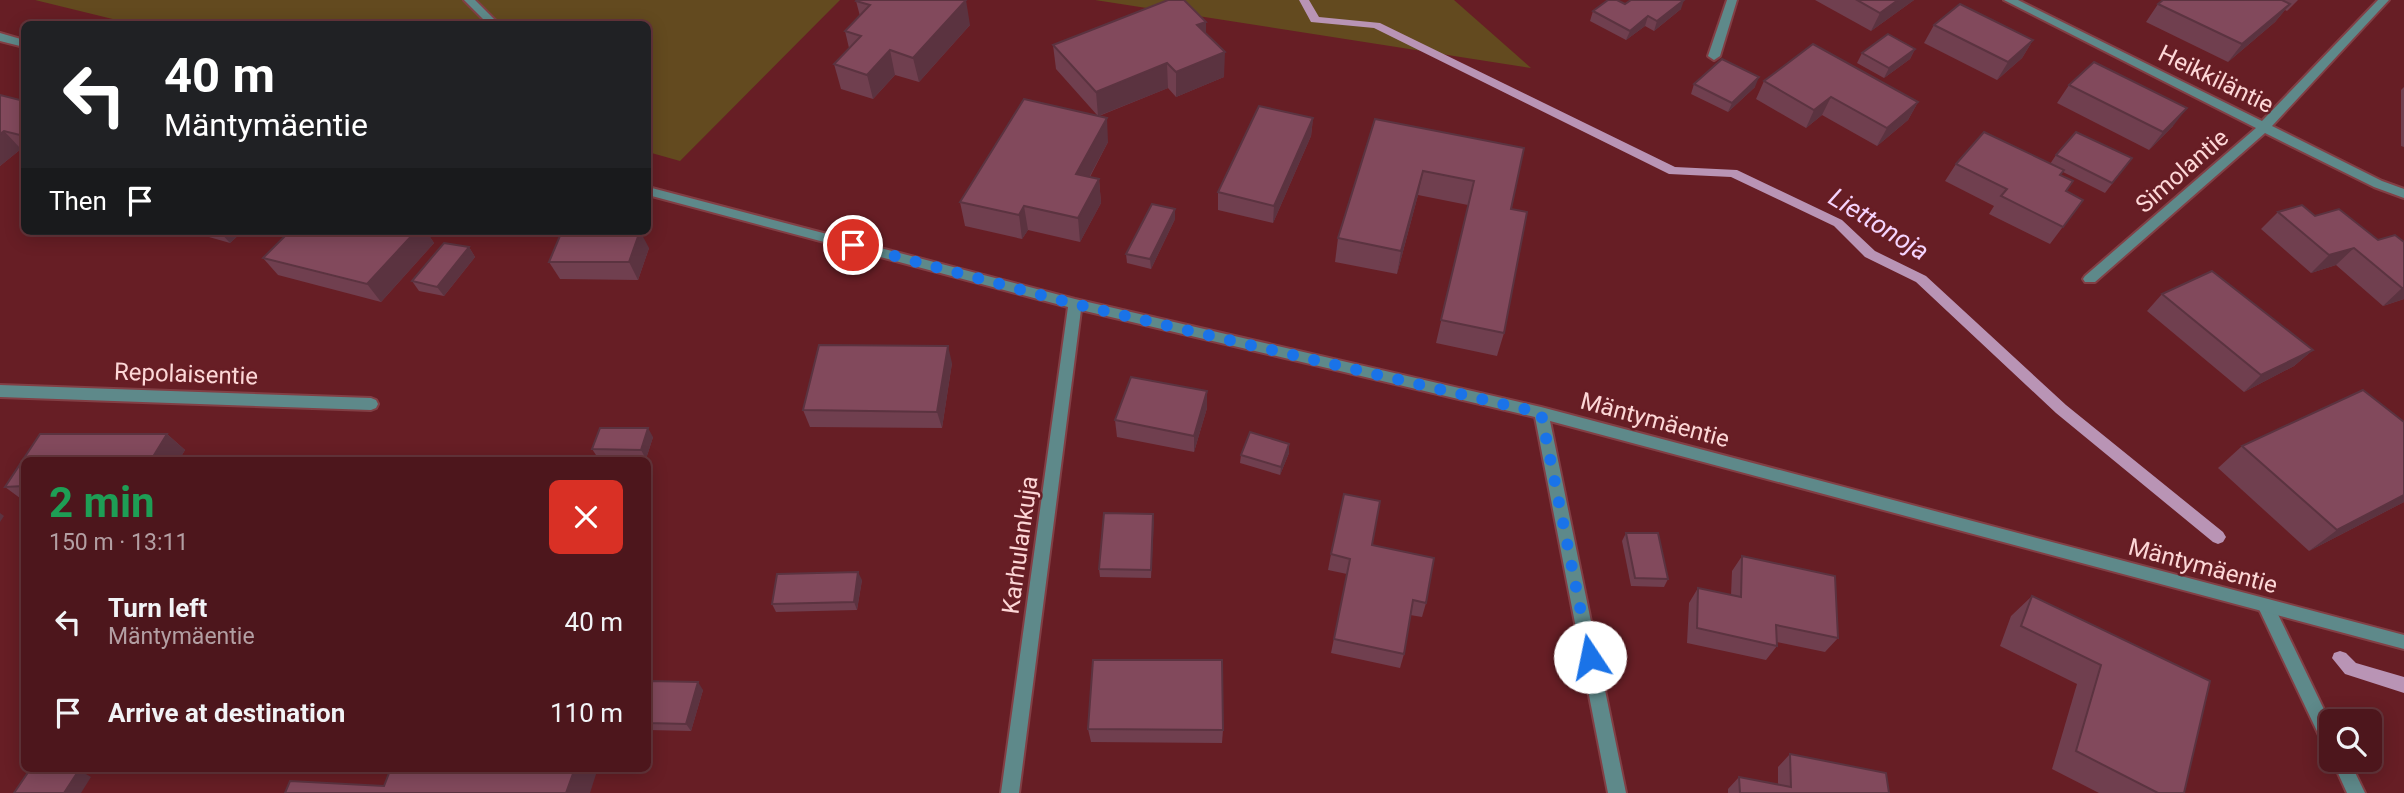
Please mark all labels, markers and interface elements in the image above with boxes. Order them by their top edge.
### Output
street label: Heikkiläntie [2154,39,2278,119]
text: 40 m [164,47,275,104]
icon: left [49,49,140,140]
text: Mäntymäentie [164,106,368,144]
street label: Simolantie [2130,123,2234,219]
icon: arrive [121,182,159,220]
water label: Liettonoja [1824,182,1934,266]
text: Then [49,186,107,216]
pin [823,215,883,275]
icon: arrive [834,226,872,264]
street label: Repolaisentie [113,357,259,391]
street label: Mäntymäentie [1577,387,1733,453]
street label: Karhulankuja [996,474,1044,616]
text: 2 min [49,478,155,527]
button: close [549,480,623,554]
text: 150 m · 13:11 [49,529,188,556]
street label: Mäntymäentie [2125,533,2281,599]
text: Turn left [108,593,207,623]
icon: left [49,603,87,641]
text: 40 m [565,607,623,637]
position arrow [1553,620,1627,694]
text: Mäntymäentie [108,623,255,650]
icon: arrive [49,694,87,732]
text: Arrive at destination [108,698,345,728]
text: 110 m [550,698,623,728]
map controls [2319,709,2382,772]
button: search [2319,709,2382,772]

